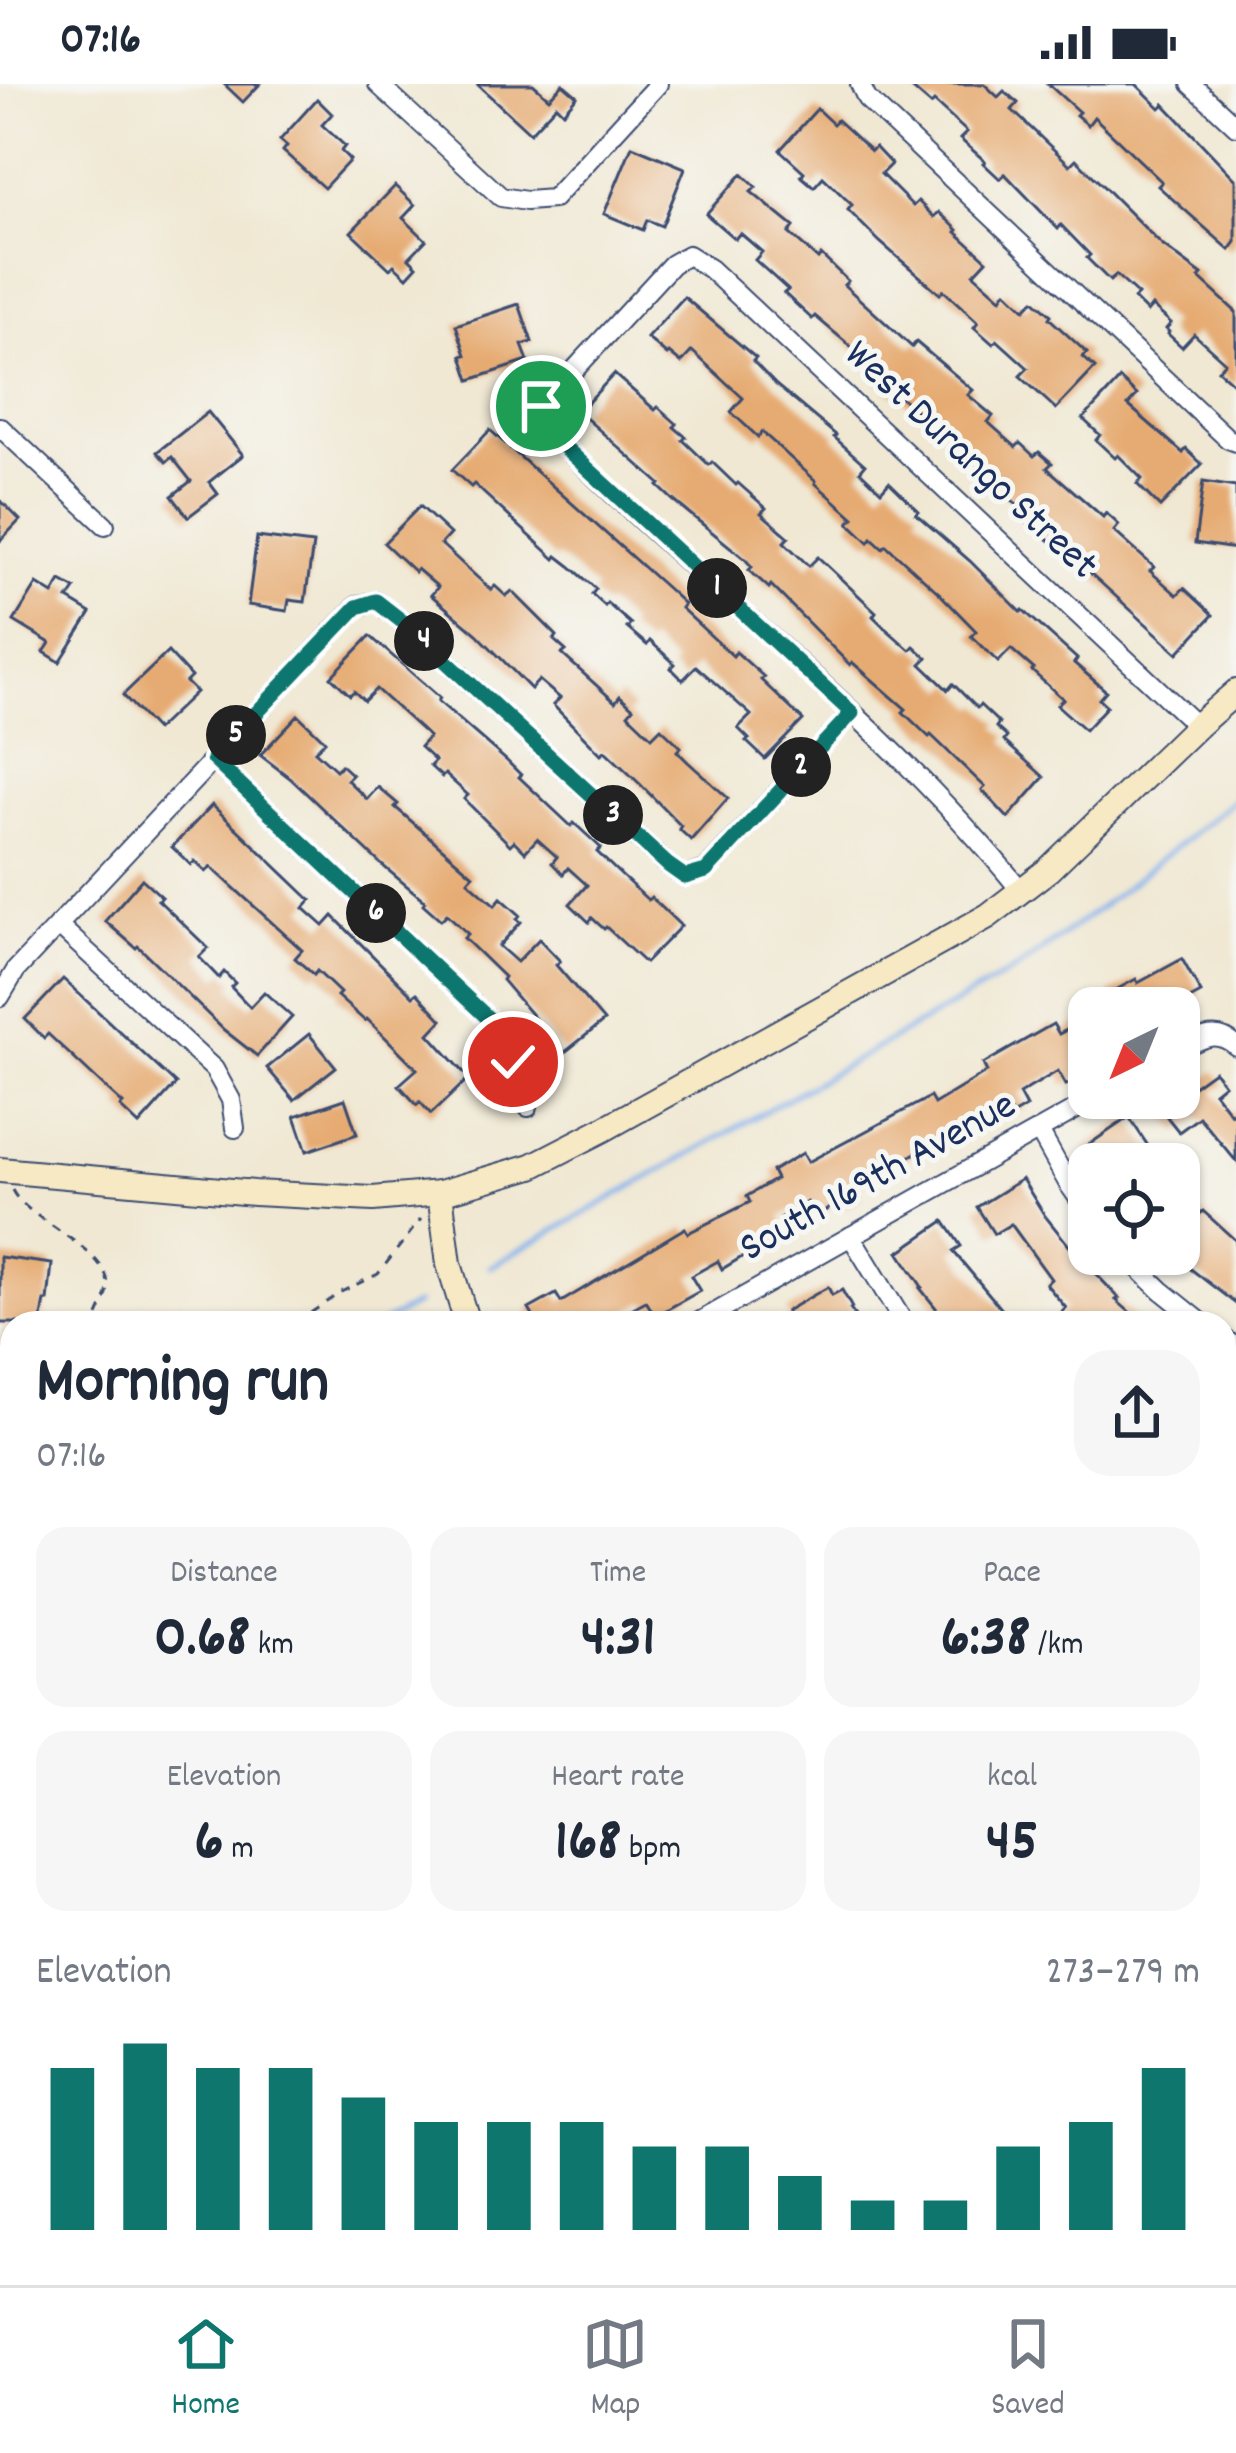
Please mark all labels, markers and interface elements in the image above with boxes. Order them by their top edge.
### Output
text: 07:16 [60,10,141,74]
street label: West Durango Street [828,328,1110,596]
pin [490,355,592,457]
icon: arrive [508,373,574,439]
pin: 1 [687,558,747,618]
text: 1 [713,564,721,611]
pin: 4 [394,611,454,671]
text: 4 [417,617,431,664]
pin: 5 [206,705,266,765]
text: 5 [228,711,244,758]
pin: 2 [771,737,831,797]
text: 2 [794,743,808,790]
pin: 3 [583,785,643,845]
text: 3 [606,791,620,838]
pin: 6 [346,883,406,943]
text: 6 [368,889,384,936]
north arrow [1068,987,1200,1119]
map controls [1068,987,1200,1275]
pin [462,1011,564,1113]
icon: check [480,1029,546,1095]
street label: South 169th Avenue [730,1078,1028,1280]
button: locate [1068,1143,1200,1275]
text: Morning run [36,1339,329,1433]
button: share [1074,1350,1200,1476]
text: 07:16 [36,1431,106,1486]
text: Distance [170,1551,278,1598]
text: Time [590,1551,646,1598]
text: Pace [983,1551,1041,1598]
text: 0.68 [154,1598,250,1684]
text: 4:31 [581,1598,655,1684]
text: 6:38 [940,1598,1030,1684]
text: km [250,1623,294,1670]
text: /km [1030,1623,1084,1670]
text: Elevation [167,1755,281,1802]
text: Heart rate [551,1755,685,1802]
text: kcal [987,1755,1037,1802]
text: 6 [194,1802,224,1888]
text: 168 [555,1802,621,1888]
text: 45 [986,1802,1038,1888]
text: m [224,1827,254,1874]
text: bpm [621,1827,681,1874]
text: Elevation [36,1947,172,2002]
text: 273–279 m [1046,1947,1200,2002]
tab: Home [171,2311,240,2430]
tab: Map [582,2311,648,2430]
tab: Saved [991,2311,1065,2430]

